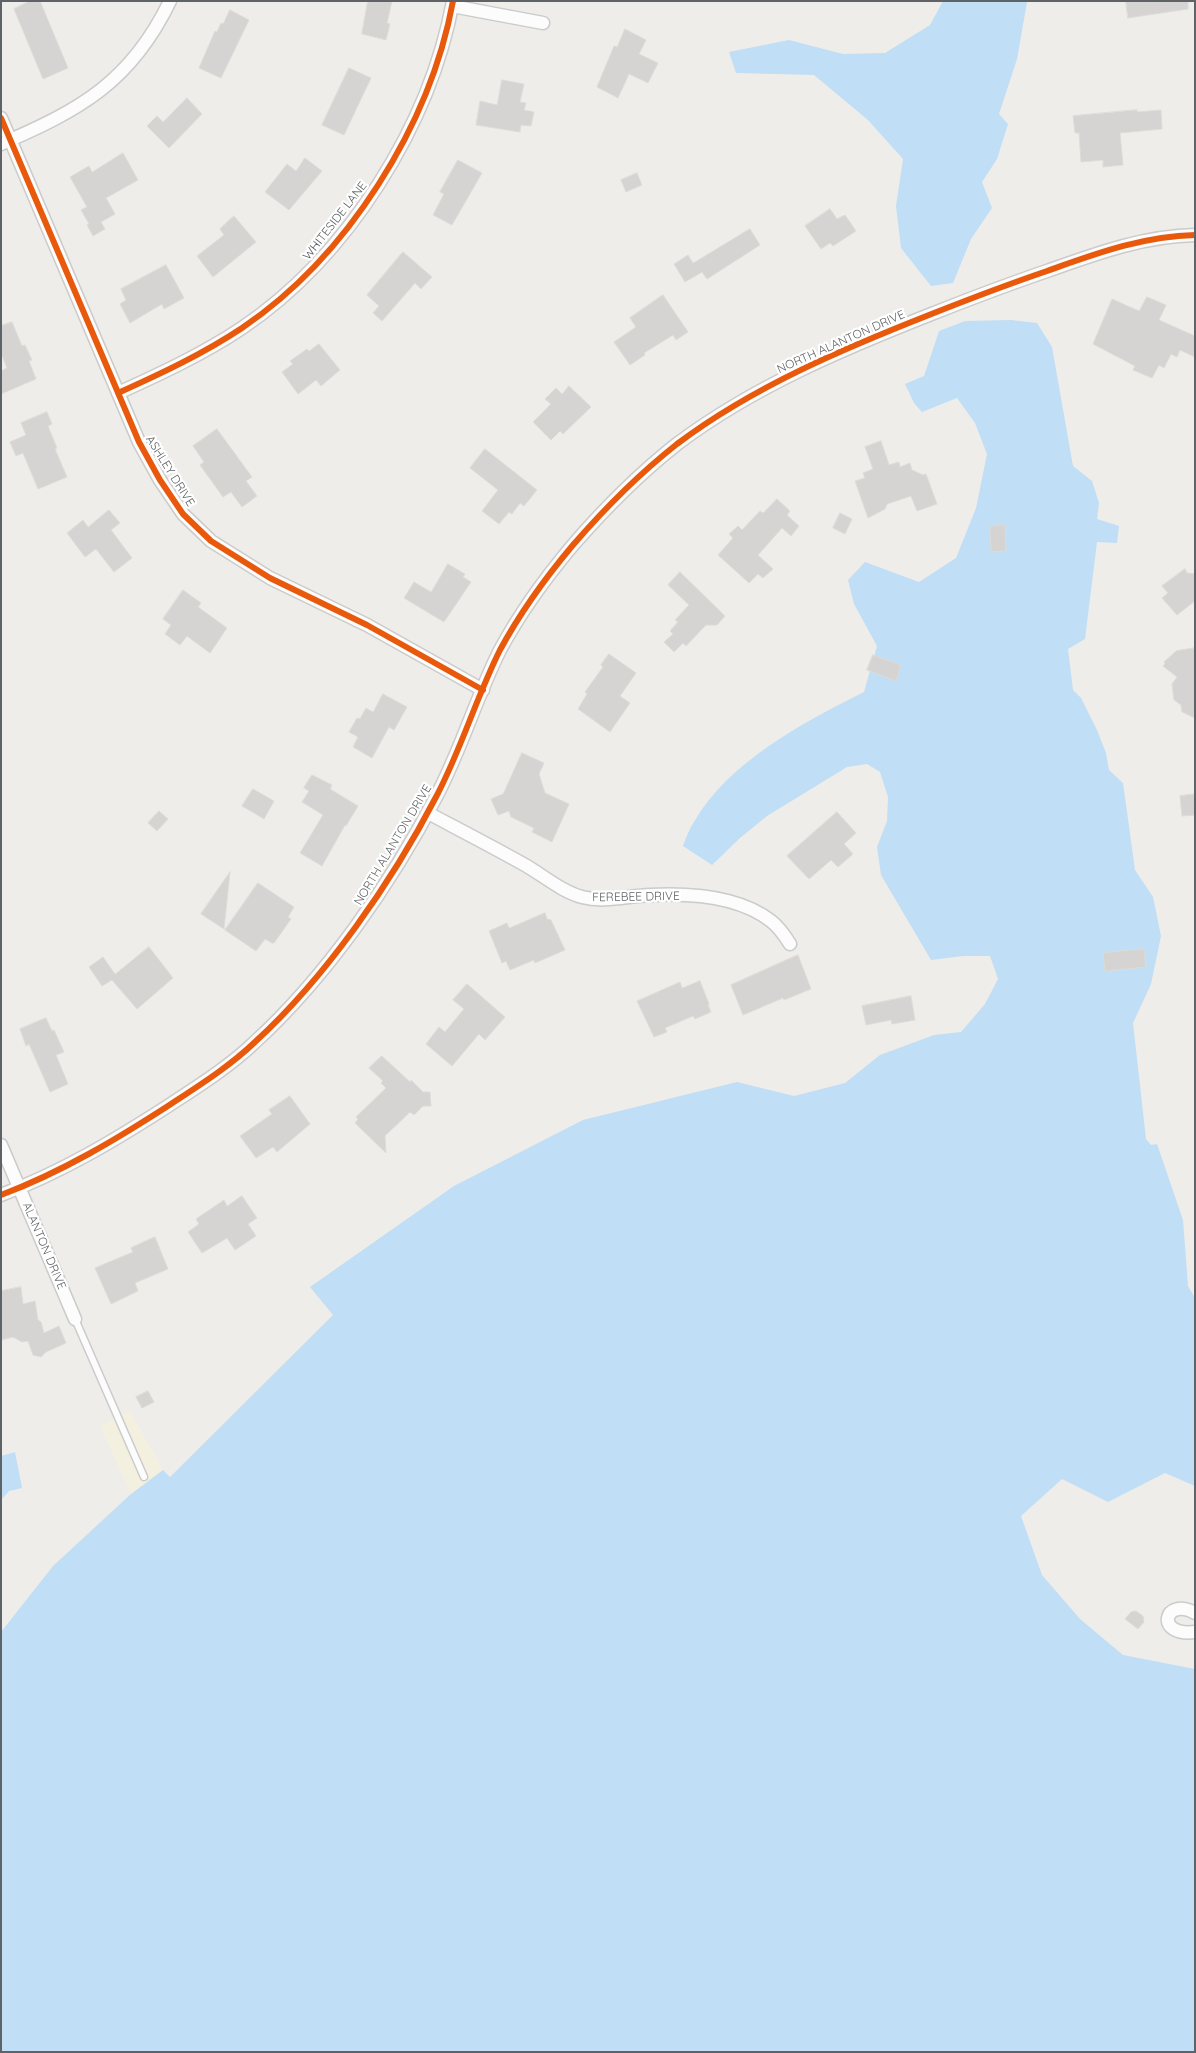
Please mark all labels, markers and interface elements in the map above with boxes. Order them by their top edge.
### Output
street label: WHITESIDE LANE [300,179,370,263]
street label: NORTH ALANTON DRIVE [775,307,907,377]
street label: ASHLEY DRIVE [142,433,198,509]
street label: NORTH ALANTON DRIVE [351,782,435,908]
street label: FEREBEE DRIVE [592,889,680,905]
street label: ALANTON DRIVE [19,1200,69,1292]

